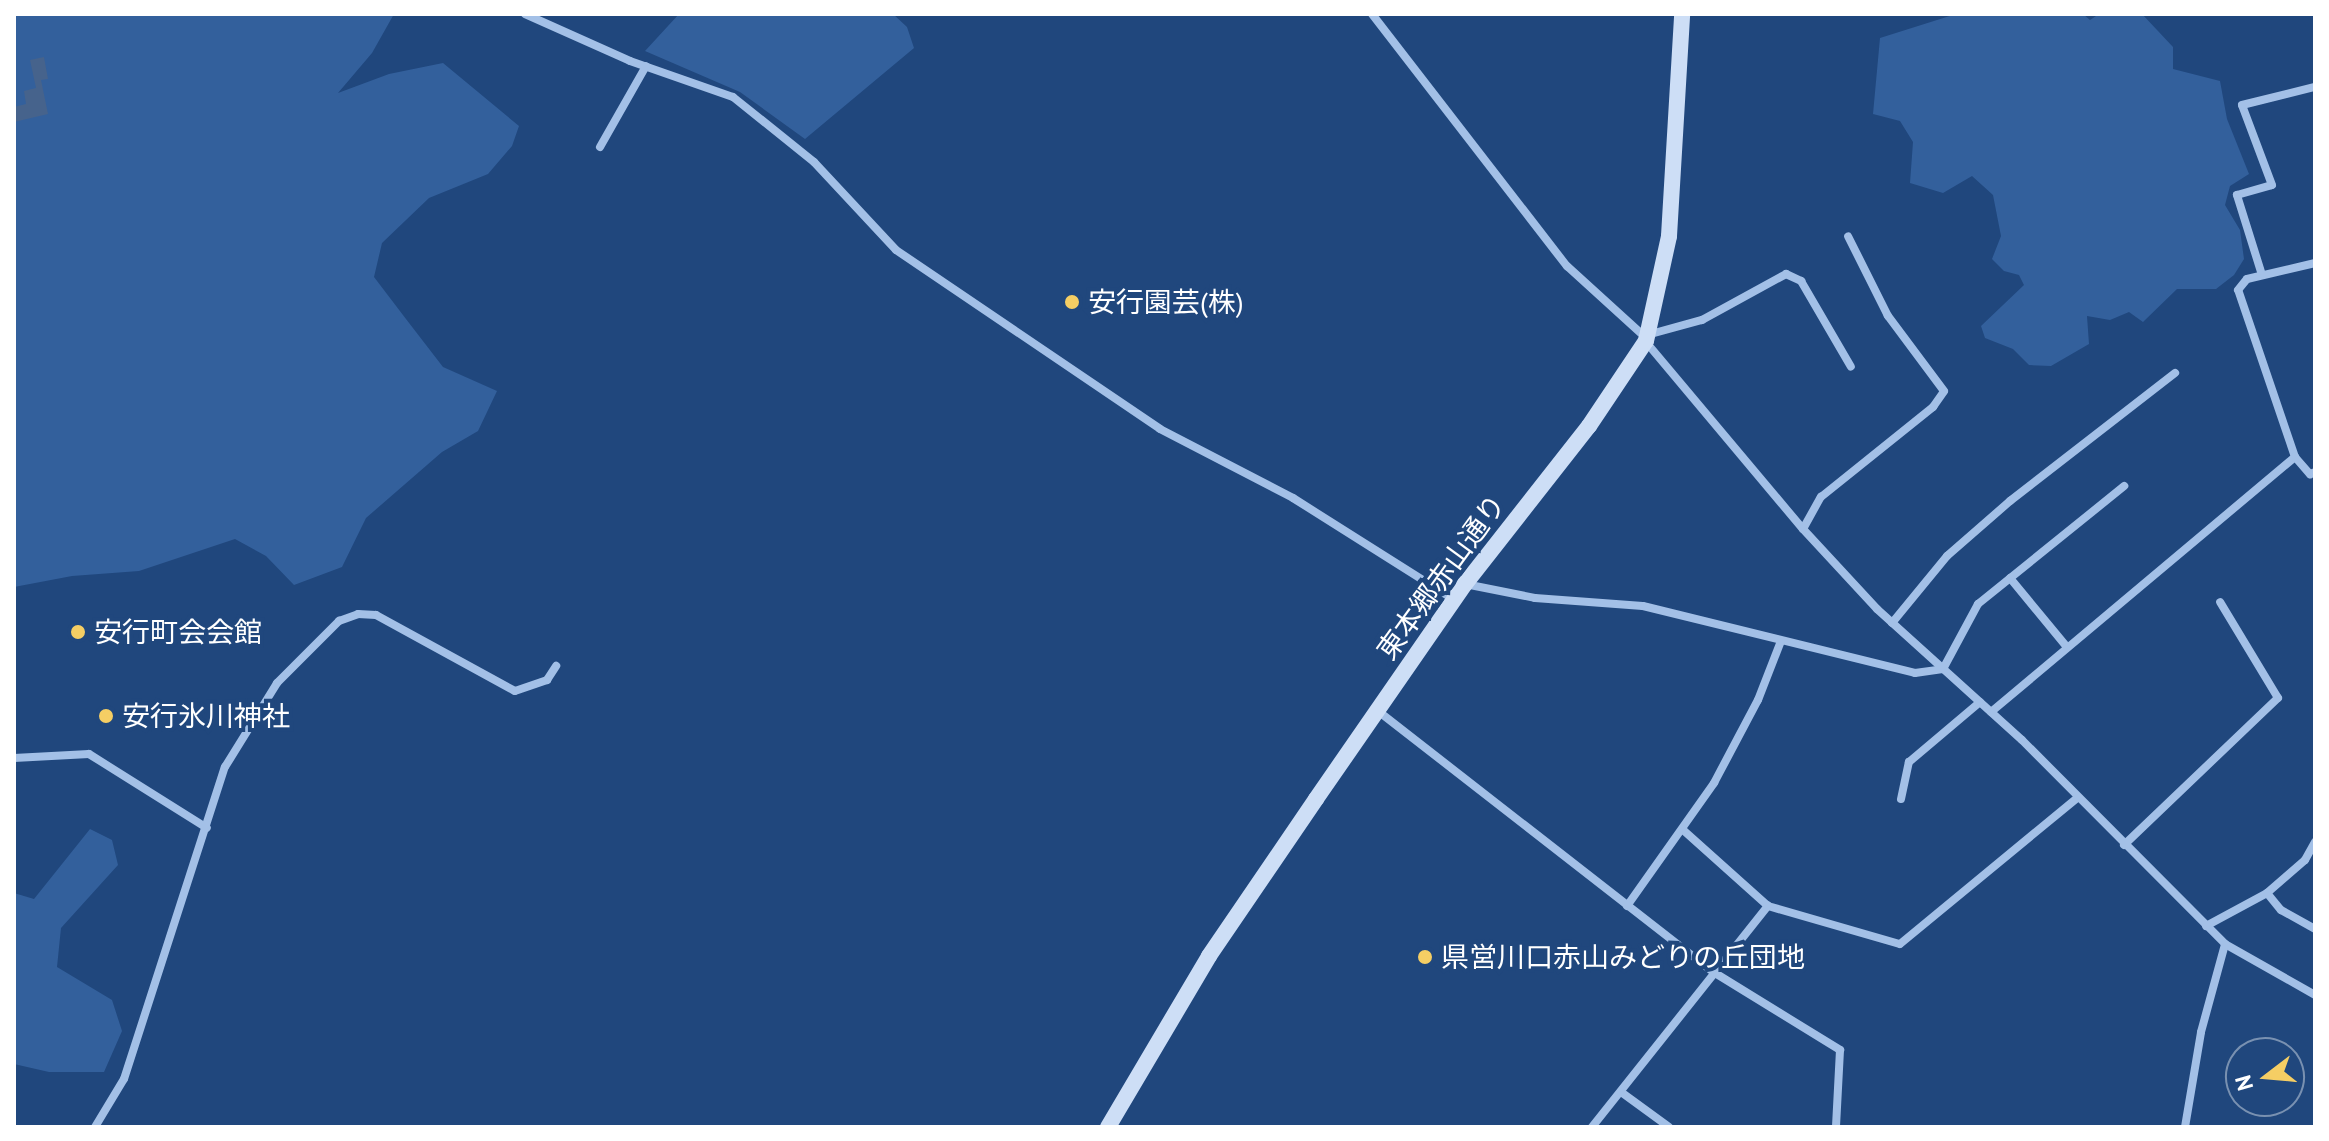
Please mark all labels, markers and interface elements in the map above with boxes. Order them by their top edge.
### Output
place label: 安行園芸(株) [1088,285,1244,319]
marker: 安行園芸(株) [1063,293,1081,311]
street label: 東本郷赤山通り [1370,488,1512,666]
place label: 安行町会会館 [94,615,262,649]
marker: 安行町会会館 [69,623,87,641]
place label: 安行氷川神社 [122,699,290,733]
marker: 安行氷川神社 [97,707,115,725]
place label: 県営川口赤山みどりの丘団地 [1441,940,1805,974]
marker: 県営川口赤山みどりの丘団地 [1416,948,1434,966]
north arrow [2225,1037,2305,1117]
text: N [2228,1072,2259,1094]

